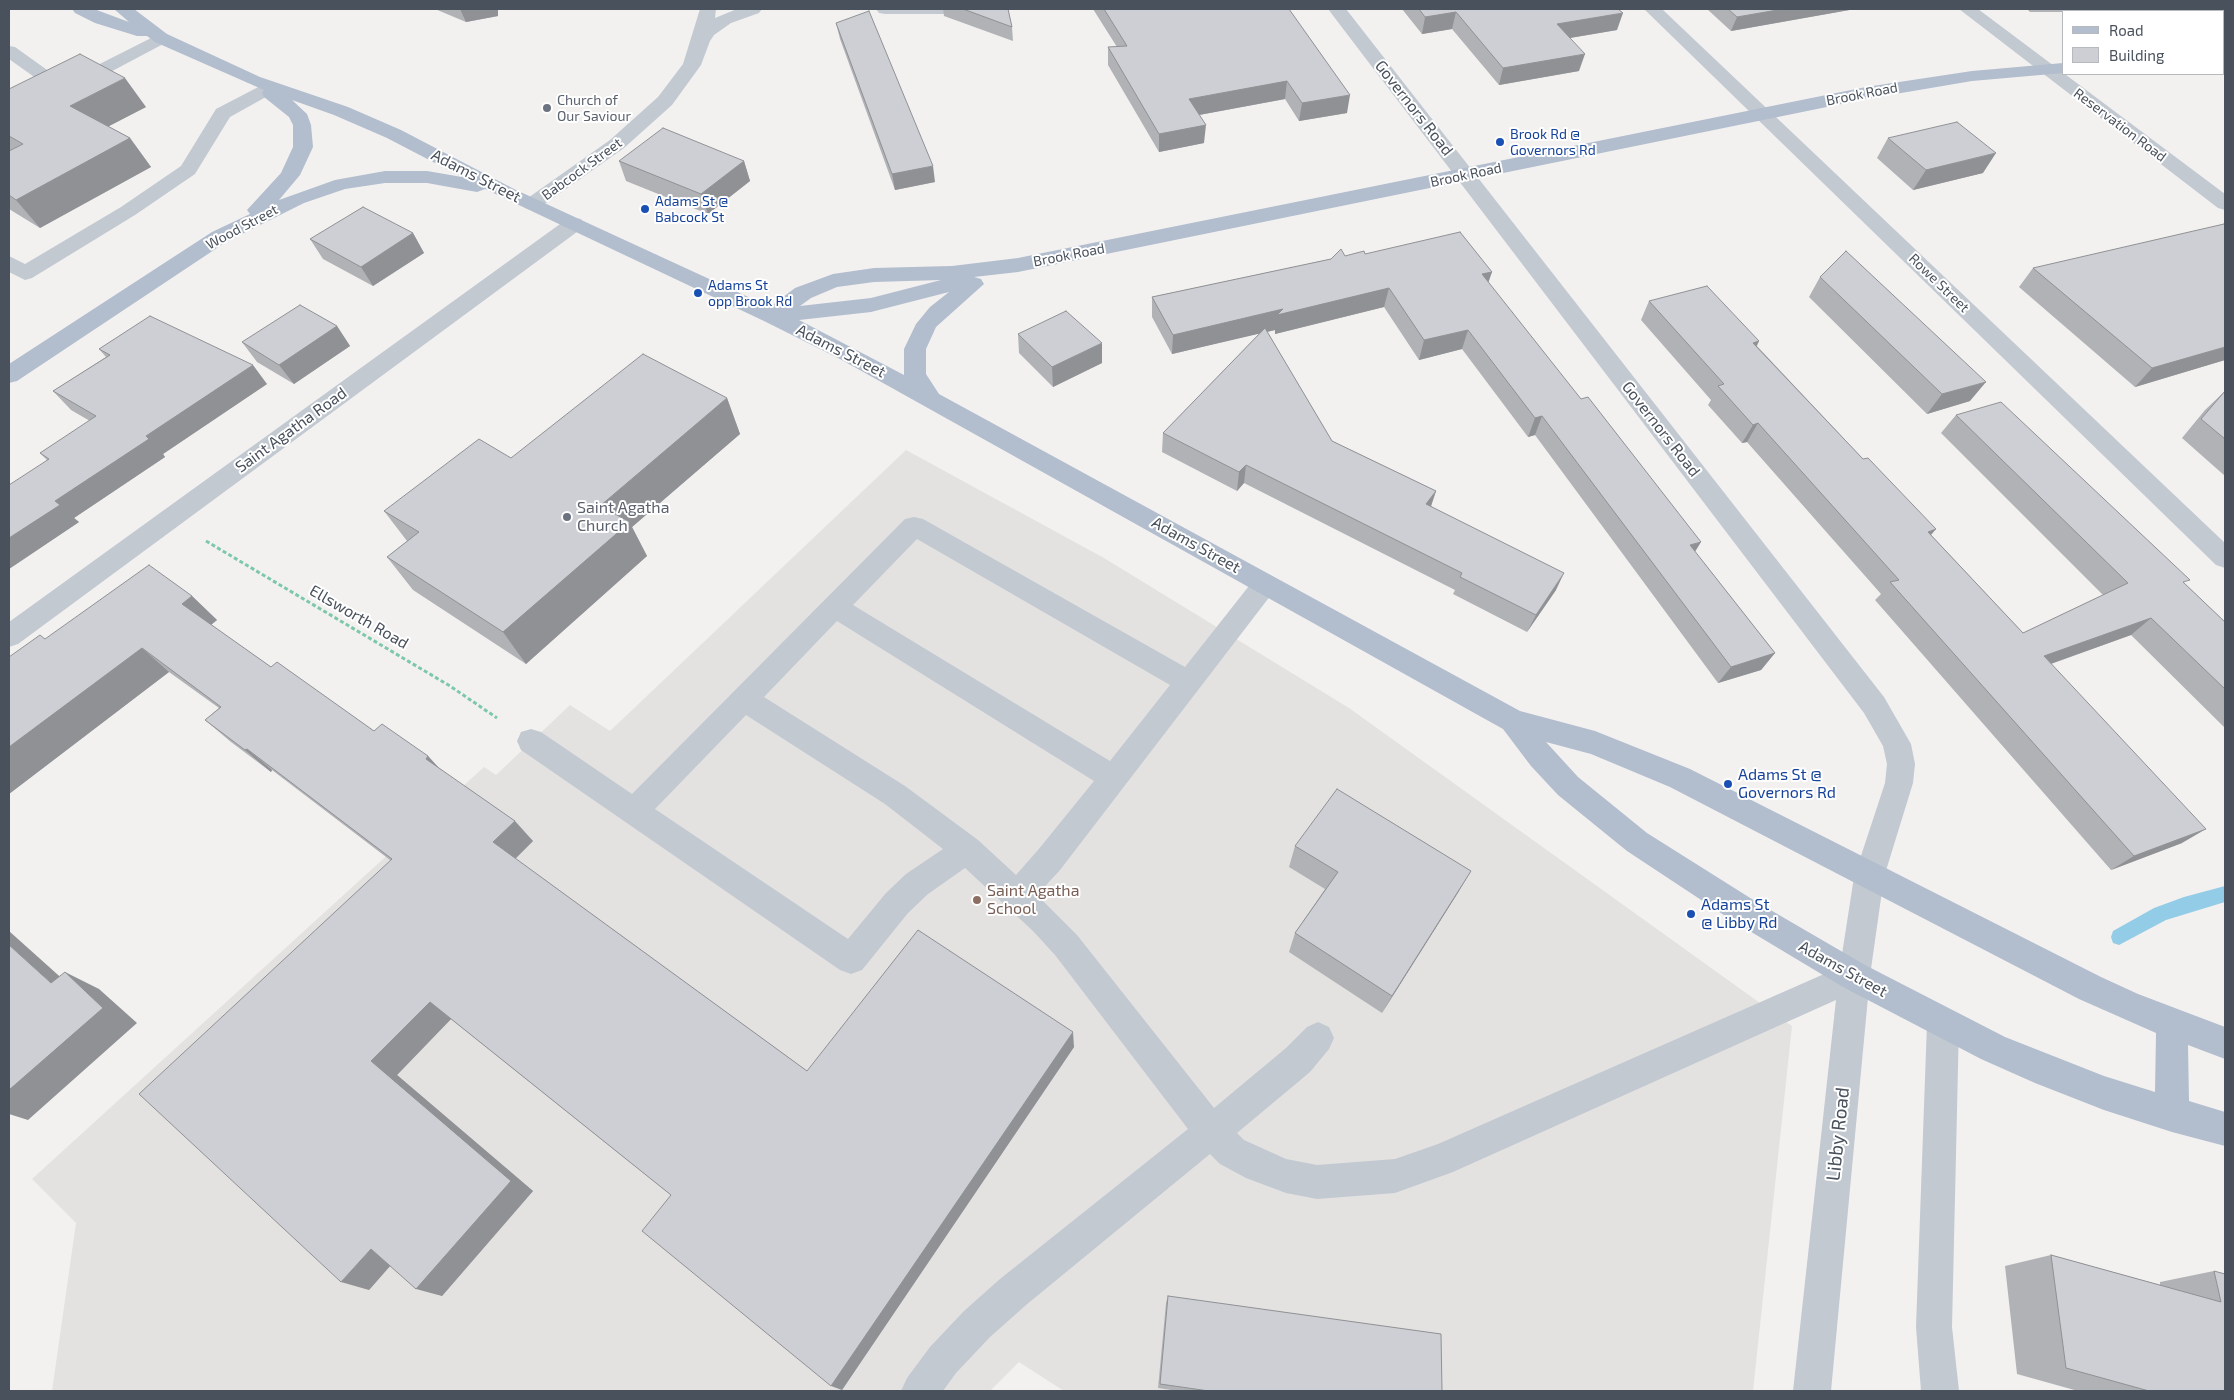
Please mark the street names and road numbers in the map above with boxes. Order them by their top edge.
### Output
street label: Governors Road [1371,56,1457,160]
street label: Brook Road [1825,79,1899,109]
street label: Reservation Road [2070,85,2170,165]
street label: Babcock Street [539,134,625,204]
street label: Adams Street [428,145,524,207]
street label: Brook Road [1429,159,1503,191]
street label: Wood Street [203,201,281,253]
street label: Brook Road [1032,240,1106,270]
street label: Rowe Street [1905,250,1973,316]
street label: Adams Street [793,320,889,382]
street label: Governors Road [1618,377,1704,481]
street label: Saint Agatha Road [232,383,350,477]
street label: Adams Street [1148,513,1244,577]
street label: Ellsworth Road [306,581,412,653]
street label: Adams Street [1795,937,1891,1001]
street label: Libby Road [1822,1086,1854,1182]

